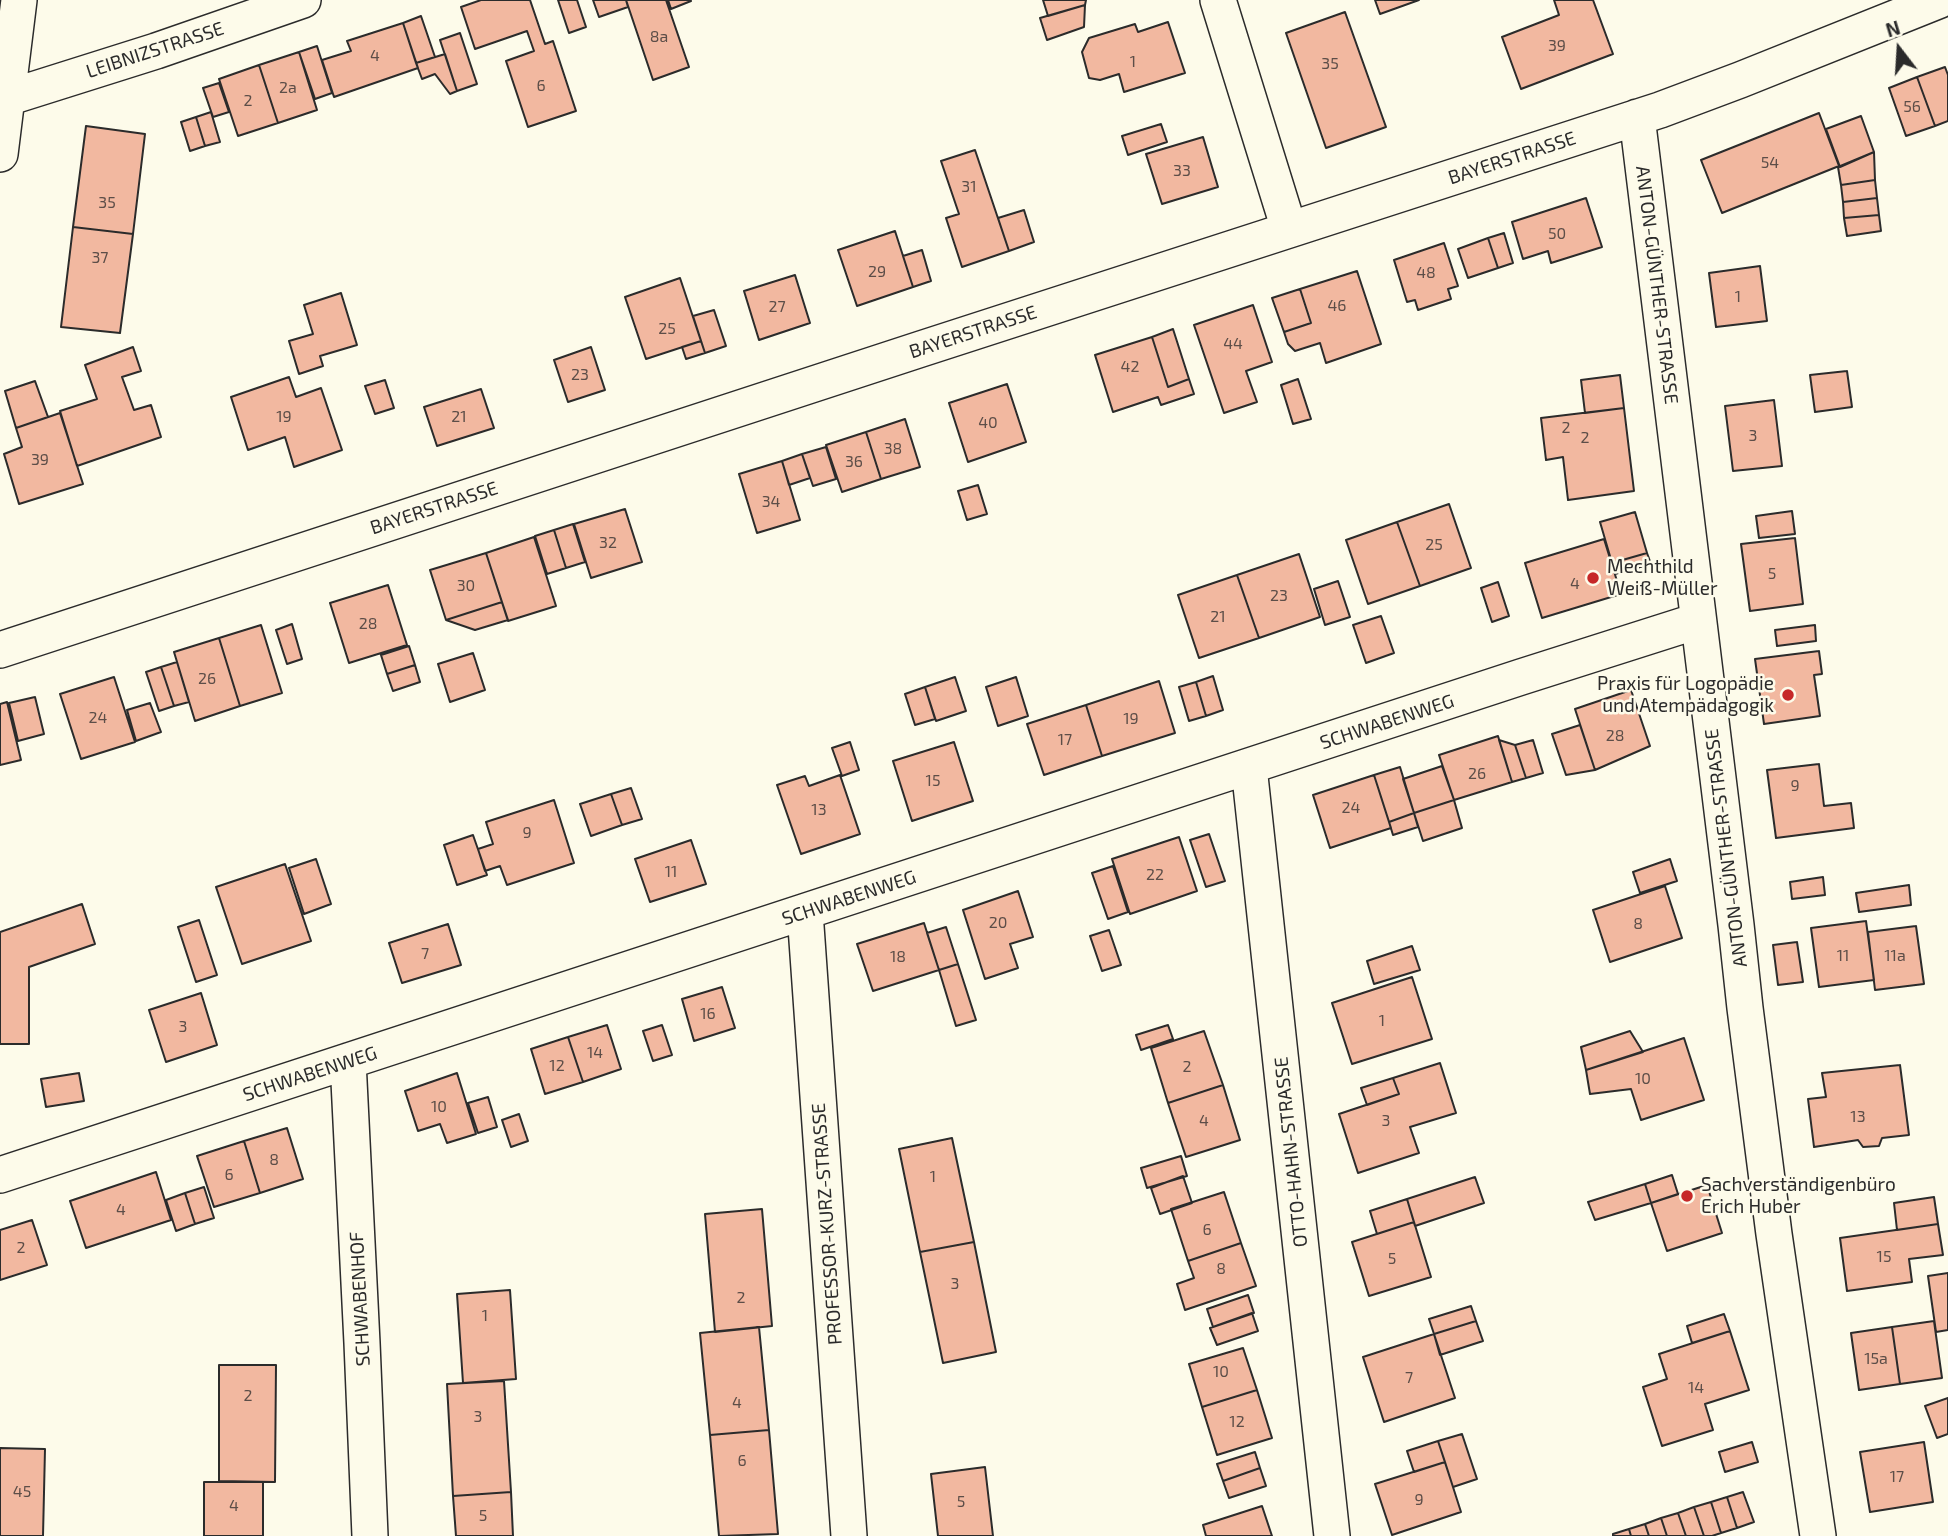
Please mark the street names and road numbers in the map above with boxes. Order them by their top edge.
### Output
street label: LEIBNIZSTRASSE [83,17,227,83]
street label: BAYERSTRASSE [1445,127,1579,189]
street label: ANTON-GÜNTHER-STRASSE [1631,164,1683,406]
street label: BAYERSTRASSE [906,301,1040,363]
street label: BAYERSTRASSE [367,477,501,539]
street label: SCHWABENWEG [1317,690,1457,754]
street label: ANTON-GÜNTHER-STRASSE [1700,727,1752,969]
street label: SCHWABENWEG [779,866,919,930]
street label: SCHWABENWEG [240,1042,380,1106]
street label: OTTO-HAHN-STRASSE [1270,1056,1312,1248]
street label: PROFESSOR-KURZ-STRASSE [807,1102,847,1346]
street label: SCHWABENHOF [345,1231,375,1367]

